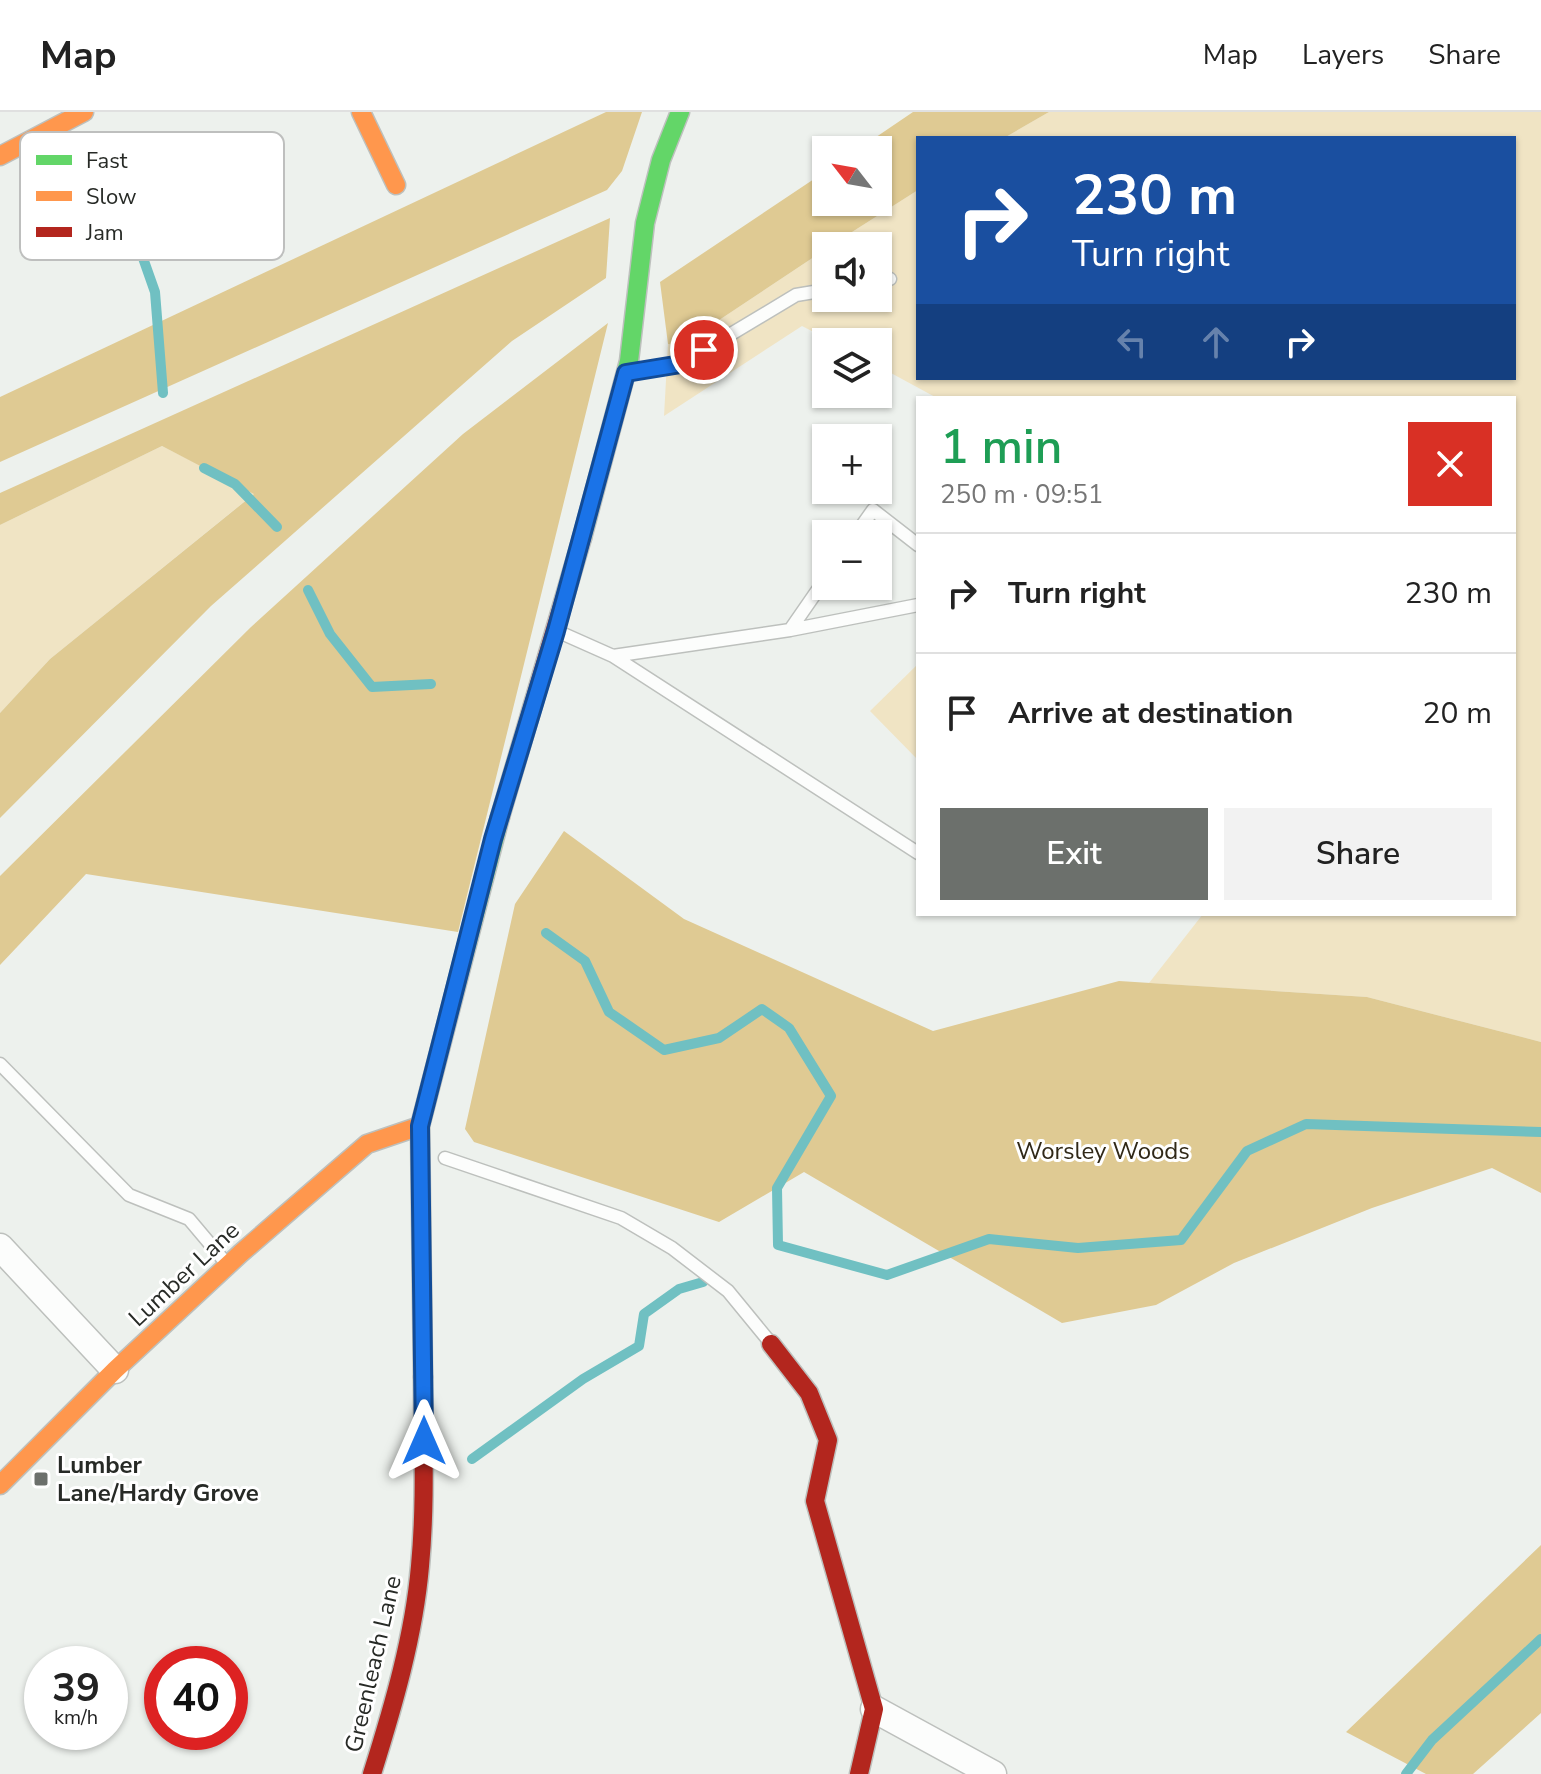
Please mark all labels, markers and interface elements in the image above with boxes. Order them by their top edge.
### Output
text: Map [40,30,117,81]
text: Map [1203,36,1258,74]
text: Layers [1302,36,1384,74]
text: Share [1428,36,1501,74]
legend [20,132,284,260]
north arrow [812,136,892,216]
map controls [812,136,892,600]
text: Fast [86,146,128,176]
text: 230 m [1072,157,1237,234]
icon: right [940,168,1044,272]
text: Slow [86,182,137,212]
text: Jam [85,218,124,248]
text: Turn right [1072,230,1229,279]
button: sound [812,232,892,312]
pin [670,316,738,384]
icon: left [1110,320,1154,364]
icon: ahead [1194,320,1238,364]
icon: right [1278,320,1322,364]
icon: arrive [682,328,726,372]
button: layers [812,328,892,408]
text: 1 min [940,414,1062,480]
button: close [1408,422,1492,506]
button: + [812,424,892,504]
text: 250 m · 09:51 [940,477,1103,512]
button: − [812,520,892,600]
icon: right [940,571,984,615]
text: Turn right [1008,573,1146,614]
text: 230 m [1405,573,1492,614]
icon: arrive [940,691,984,735]
text: Arrive at destination [1008,693,1293,734]
text: 20 m [1423,693,1492,734]
button: Exit [940,808,1208,900]
button: Share [1224,808,1492,900]
park label: Worsley Woods [1016,1135,1190,1167]
street label: Lumber Lane [122,1214,246,1334]
position arrow [382,1399,466,1483]
place label: Lumber Lane/Hardy Grove [57,1449,259,1509]
marker: Lumber Lane/Hardy Grove [32,1470,50,1488]
street label: Greenleach Lane [337,1572,409,1756]
speed limit sign: 40 [144,1646,248,1750]
text: 39 [52,1661,100,1715]
text: km/h [54,1704,98,1731]

